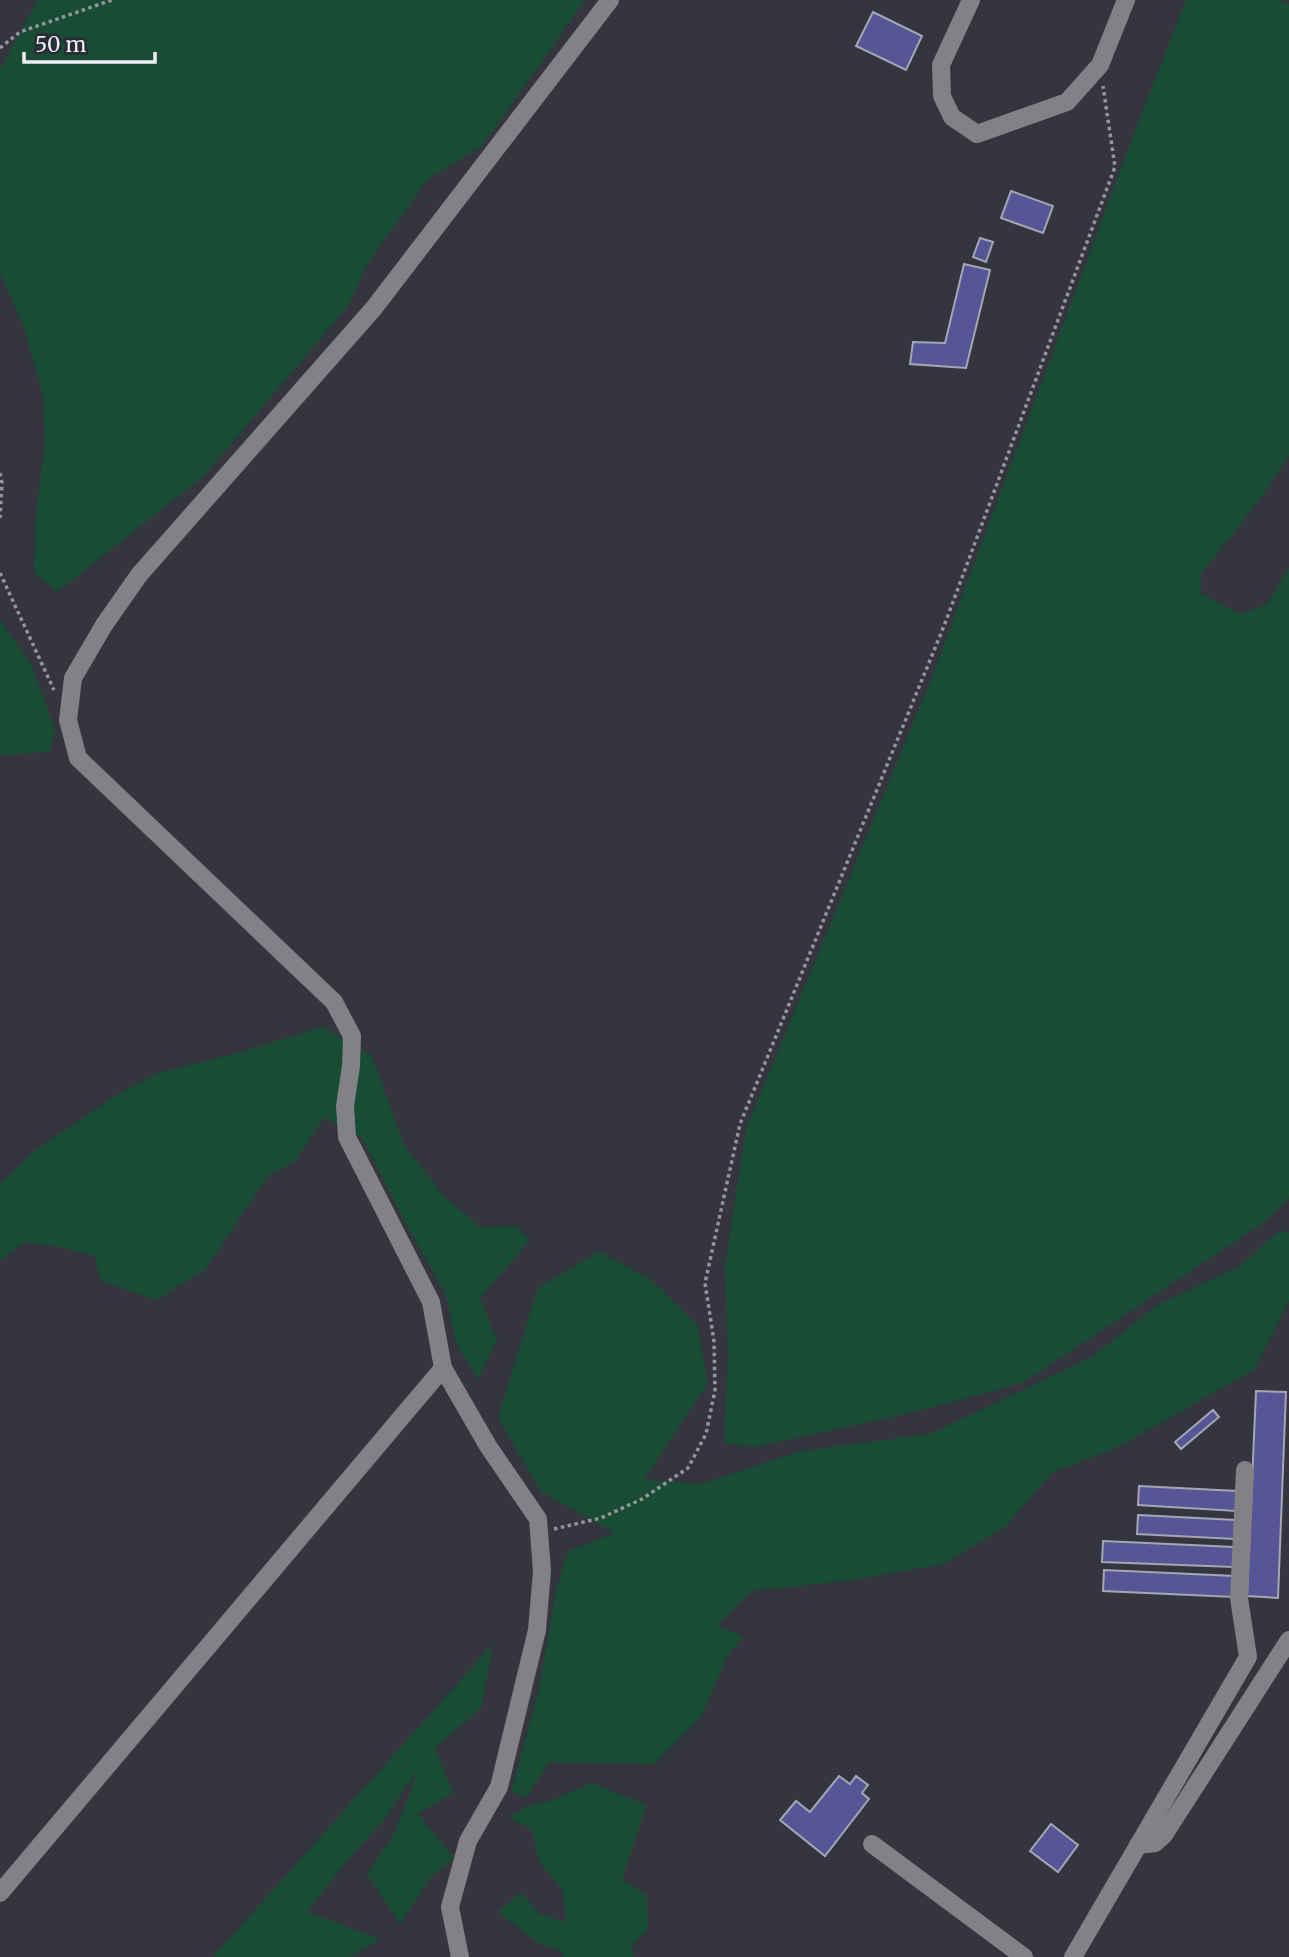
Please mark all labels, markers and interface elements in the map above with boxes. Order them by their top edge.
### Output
scale bar [24,21,156,65]
text: 50 m [35,31,86,58]

